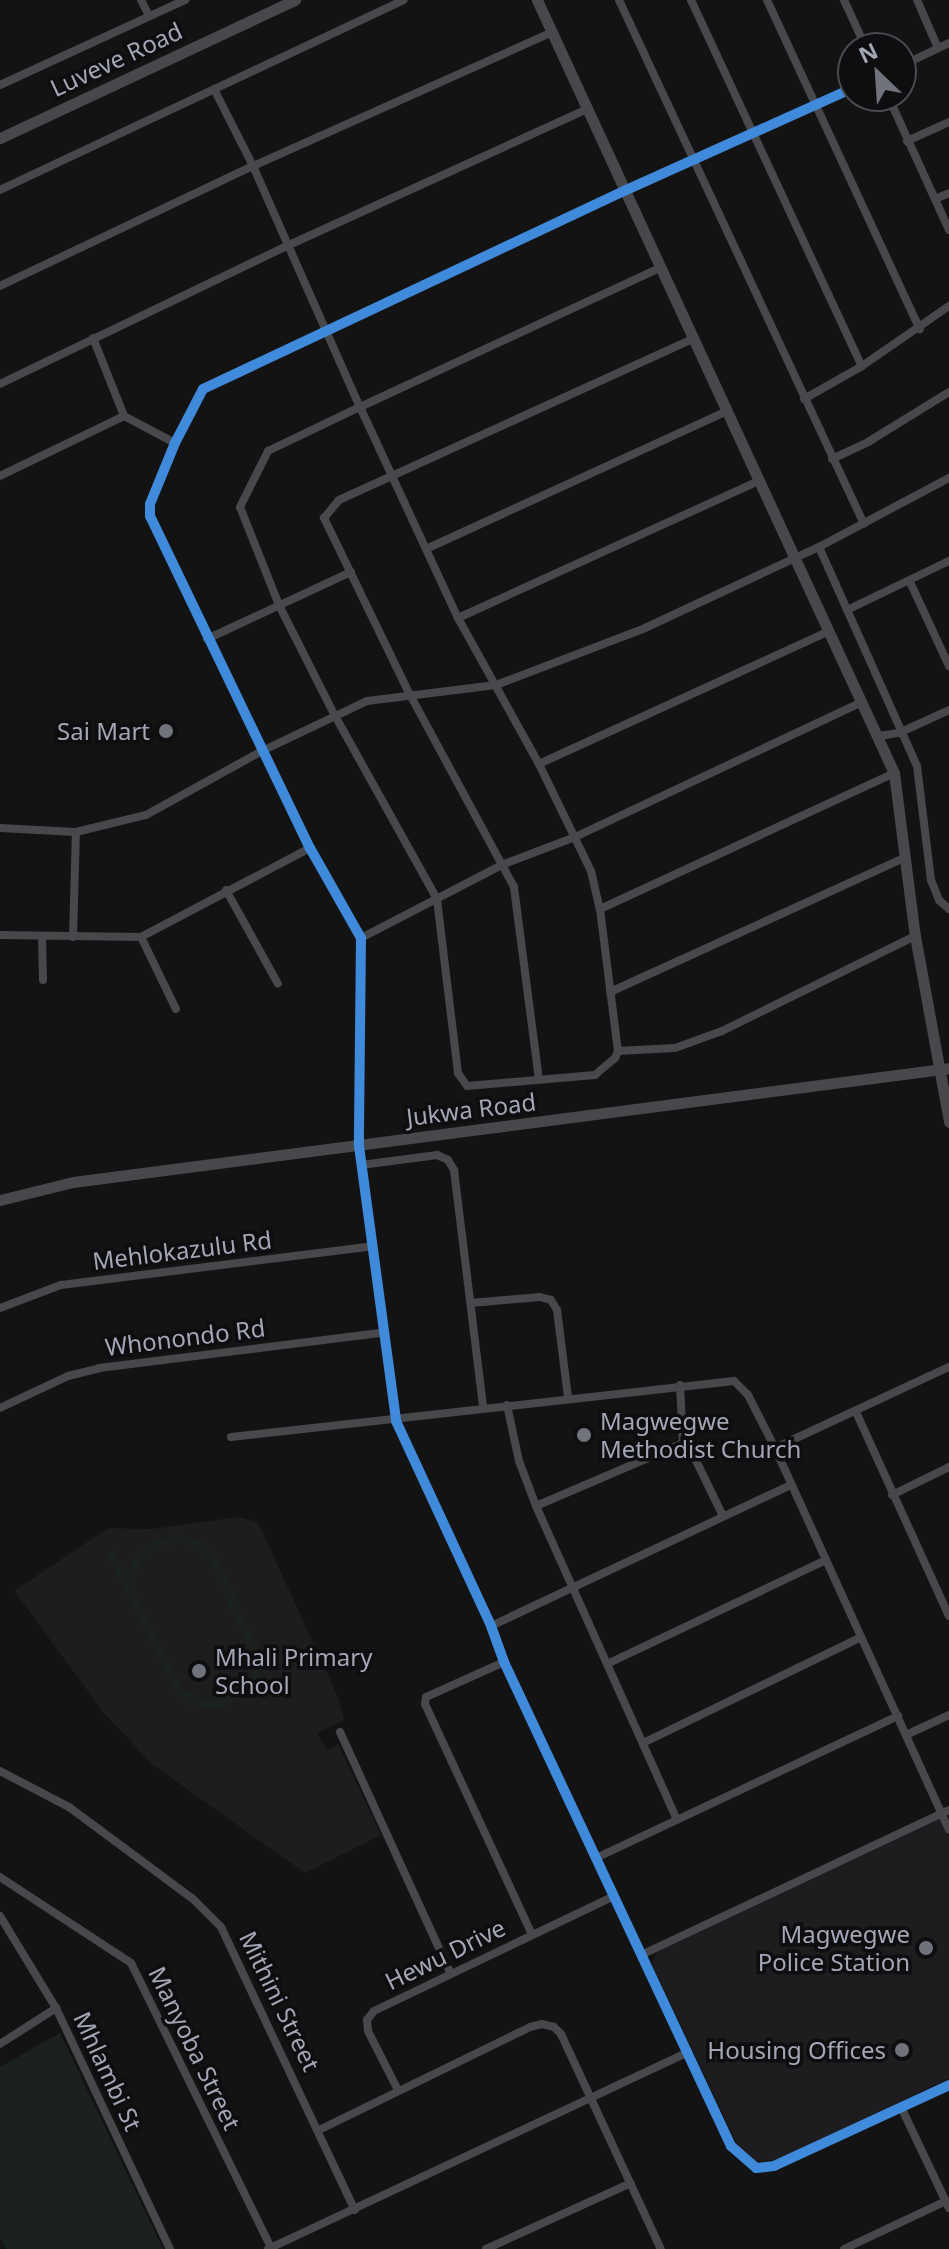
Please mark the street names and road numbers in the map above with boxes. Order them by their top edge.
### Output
street label: Luveve Road [45,16,187,102]
street label: Jukwa Road [405,1087,537,1131]
street label: Mehlokazulu Rd [91,1225,273,1275]
street label: Whonondo Rd [103,1313,267,1361]
street label: Hewu Drive [380,1913,510,1995]
street label: Mithini Street [234,1926,326,2076]
street label: Manyoba Street [143,1962,247,2134]
street label: Mhlambi St [68,2007,148,2135]

